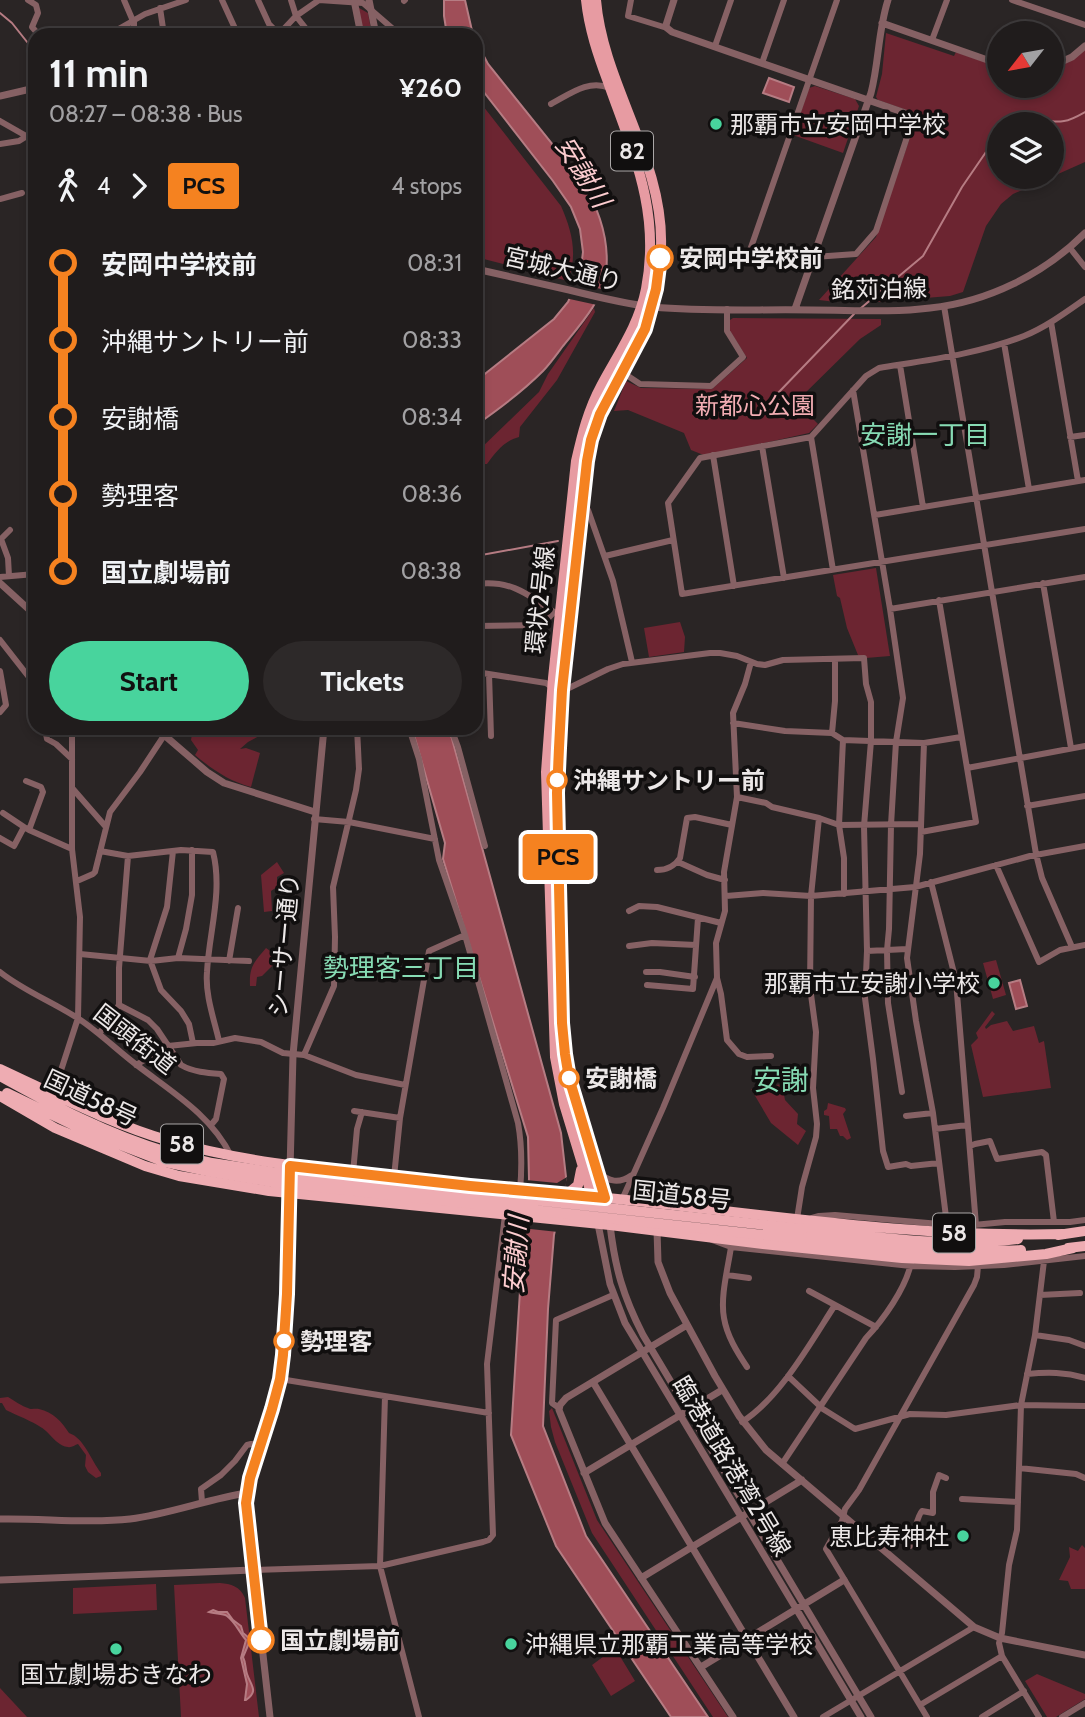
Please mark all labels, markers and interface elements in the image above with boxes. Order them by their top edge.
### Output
north arrow [987,21,1064,98]
map controls [987,21,1064,189]
text: 11 min [49,50,149,97]
text: ¥260 [400,72,462,104]
text: 08:27 – 08:38 · Bus [49,100,242,128]
place label: 那覇市立安岡中学校 [730,110,946,139]
button: layers [987,112,1064,189]
marker: 那覇市立安岡中学校 [708,116,724,132]
water label: 安謝川 [549,130,619,216]
road number: 82 [611,132,653,170]
icon: walk [49,167,87,205]
icon: forward [120,167,158,205]
text: PCS [182,171,225,200]
text: 4 [97,172,110,200]
text: 4 stops [391,172,462,200]
street label: 宮城大通り [501,241,625,297]
place label: 安岡中学校前 [679,244,823,273]
marker: 安岡中学校前 [647,245,673,271]
text: 安岡中学校前 [101,249,257,281]
text: 08:31 [407,249,462,277]
street label: 銘苅泊線 [831,274,927,304]
text: 沖縄サントリー前 [101,326,309,358]
text: 08:33 [402,326,462,354]
park label: 新都心公園 [695,391,815,420]
text: 安謝橋 [101,403,179,435]
text: 08:34 [401,403,462,431]
district label: 安謝一丁目 [860,419,990,451]
text: 勢理客 [101,480,179,512]
text: 08:36 [402,480,462,508]
street label: 環状2号線 [520,544,560,656]
text: 国立劇場前 [101,557,231,589]
text: 08:38 [401,557,462,585]
button: Start [49,641,249,721]
button: Tickets [263,641,462,721]
place label: 沖縄サントリー前 [573,766,765,795]
marker: 沖縄サントリー前 [547,770,567,790]
line badge: PCS [518,834,598,880]
text: PCS [537,842,579,871]
street label: シーサー通り [263,872,305,1018]
district label: 勢理客三丁目 [323,952,479,984]
place label: 那覇市立安謝小学校 [764,969,980,998]
marker: 那覇市立安謝小学校 [986,975,1002,991]
street label: 国頭街道 [88,998,182,1080]
district label: 安謝 [753,1063,809,1097]
street label: 国道58号 [40,1064,142,1132]
place label: 安謝橋 [585,1064,657,1093]
marker: 安謝橋 [559,1068,579,1088]
road number: 58 [161,1124,203,1163]
street label: 国道58号 [631,1175,733,1215]
water label: 安謝川 [497,1212,535,1295]
road number: 58 [933,1214,975,1252]
place label: 勢理客 [300,1327,372,1356]
marker: 勢理客 [274,1331,294,1351]
street label: 臨港道路港湾2号線 [667,1371,797,1561]
place label: 恵比寿神社 [829,1522,949,1551]
marker: 恵比寿神社 [955,1528,971,1544]
place label: 国立劇場前 [280,1626,400,1655]
marker: 国立劇場前 [248,1627,274,1653]
place label: 沖縄県立那覇工業高等学校 [525,1630,813,1659]
marker: 沖縄県立那覇工業高等学校 [503,1636,519,1652]
marker: 国立劇場おきなわ [108,1641,124,1657]
place label: 国立劇場おきなわ [20,1660,212,1689]

